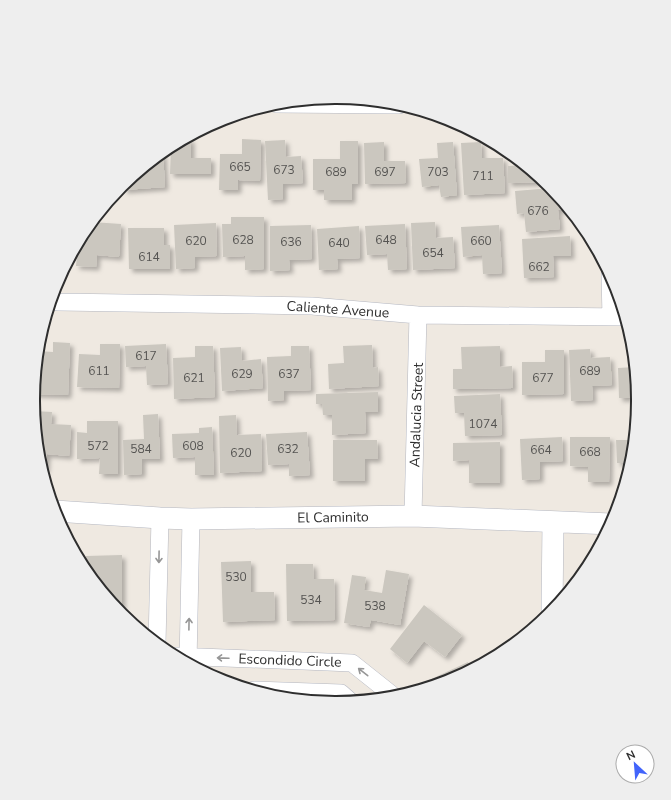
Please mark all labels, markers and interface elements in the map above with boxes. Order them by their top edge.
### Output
house number: 665 [229,159,251,175]
house number: 673 [273,162,295,178]
house number: 689 [325,164,347,180]
house number: 697 [374,164,396,180]
house number: 703 [427,164,449,180]
house number: 711 [472,168,494,184]
house number: 676 [527,203,549,219]
house number: 628 [232,232,254,248]
house number: 648 [375,232,397,248]
house number: 620 [185,233,207,249]
house number: 660 [470,233,492,249]
house number: 636 [280,234,302,250]
house number: 640 [328,235,350,251]
house number: 654 [422,245,444,261]
house number: 614 [138,249,160,265]
house number: 662 [528,259,550,275]
street label: Caliente Avenue [286,296,390,323]
house number: 617 [135,348,157,364]
street label: Andalucia Street [405,362,428,468]
house number: 611 [88,363,110,379]
house number: 689 [579,363,601,379]
house number: 629 [231,366,253,382]
house number: 637 [278,366,300,382]
house number: 621 [183,370,205,386]
house number: 677 [532,370,554,386]
house number: 1074 [469,416,497,432]
house number: 572 [87,438,109,454]
house number: 608 [182,438,204,454]
house number: 584 [130,441,152,457]
house number: 632 [277,441,299,457]
house number: 664 [530,442,552,458]
house number: 668 [579,444,601,460]
house number: 620 [230,445,252,461]
street label: El Caminito [297,507,369,528]
one-way arrow [155,550,163,563]
house number: 530 [225,569,247,585]
house number: 534 [300,592,322,608]
house number: 538 [364,598,386,614]
one-way arrow [185,618,193,631]
street label: Escondido Circle [238,649,342,672]
one-way arrow [217,654,230,661]
one-way arrow [358,667,369,676]
north arrow [615,744,655,784]
text: N [624,747,638,764]

